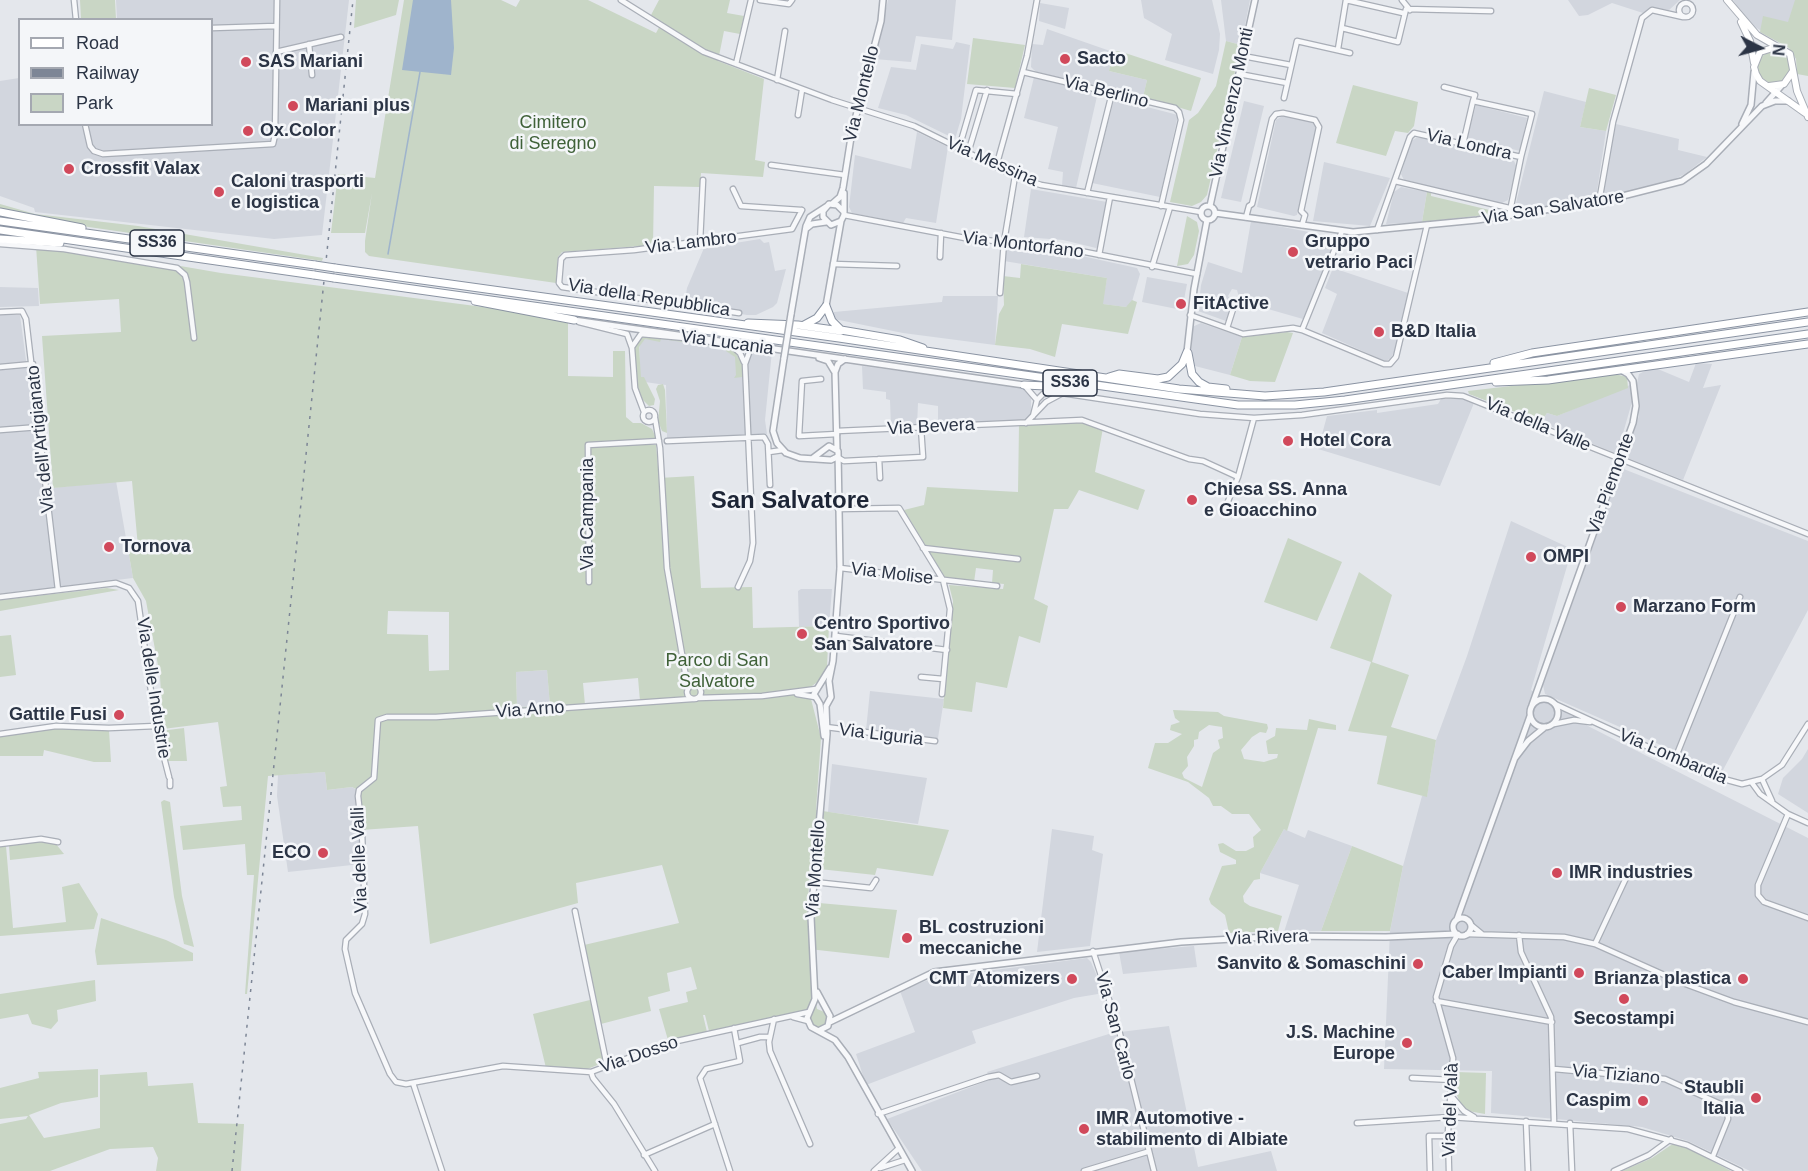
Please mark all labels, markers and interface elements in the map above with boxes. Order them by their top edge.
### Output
legend [18,18,213,126]
north arrow [1730,18,1790,78]
street label: Via Vincenzo Monti [1205,26,1259,180]
text: Road [76,33,119,53]
street label: Via Montello [840,43,884,145]
text: N [1769,43,1787,57]
place label: Sacto [1077,48,1126,70]
place label: SAS Mariani [258,51,363,73]
marker: Sacto [1058,52,1072,66]
marker: SAS Mariani [239,55,253,69]
text: Railway [76,63,139,83]
street label: Via Berlino [1061,71,1151,113]
text: Park [76,93,113,113]
place label: Mariani plus [305,95,410,117]
marker: Mariani plus [286,99,300,113]
park label: Cimitero di Seregno [509,112,597,154]
place label: Ox.Color [260,120,336,142]
marker: Ox.Color [241,124,255,138]
street label: Via Londra [1424,125,1514,165]
street label: Via Messina [943,132,1041,192]
place label: Crossfit Valax [81,158,200,180]
marker: Crossfit Valax [62,162,76,176]
place label: Caloni trasporti e logistica [231,171,364,213]
marker: Caloni trasporti e logistica [212,185,226,199]
street label: Via San Salvatore [1480,186,1626,230]
street label: Via Lambro [644,227,738,259]
street label: Via Montorfano [961,227,1085,263]
road number: SS36 [130,230,184,256]
place label: Gruppo vetrario Paci [1305,231,1413,274]
marker: Gruppo vetrario Paci [1286,245,1300,259]
street label: Via della Repubblica [566,275,732,321]
place label: FitActive [1193,293,1269,315]
marker: FitActive [1174,297,1188,311]
place label: B&D Italia [1391,321,1476,343]
marker: B&D Italia [1372,325,1386,339]
street label: Via Lucania [679,326,775,360]
street label: Via dell'Artigianato [23,364,59,514]
road number: SS36 [1043,370,1097,396]
street label: Via della Valle [1482,393,1594,457]
street label: Via Bevera [887,414,975,440]
place label: Hotel Cora [1300,430,1391,452]
street label: Via Piemonte [1583,430,1639,538]
marker: Hotel Cora [1281,434,1295,448]
street label: Via Campania [577,458,599,570]
place label: Chiesa SS. Anna e Gioacchino [1204,479,1347,522]
district label: San Salvatore [711,487,869,515]
marker: Chiesa SS. Anna e Gioacchino [1185,493,1199,507]
place label: Tornova [121,536,191,558]
marker: Tornova [102,540,116,554]
place label: OMPI [1543,546,1589,568]
marker: OMPI [1524,550,1538,564]
street label: Via Molise [850,558,934,590]
place label: Marzano Form [1633,596,1756,618]
marker: Marzano Form [1614,600,1628,614]
place label: Centro Sportivo San Salvatore [814,613,950,656]
street label: Via delle Industrie [131,616,175,760]
marker: Centro Sportivo San Salvatore [795,627,809,641]
park label: Parco di San Salvatore [665,650,769,692]
street label: Via Arno [495,697,565,723]
place label: Gattile Fusi [9,704,107,726]
marker: Gattile Fusi [112,708,126,722]
street label: Via Liguria [838,719,924,751]
street label: Via Lombardia [1616,724,1730,790]
street label: Via delle Valli [347,806,373,914]
street label: Via Montello [802,819,830,919]
place label: ECO [272,842,311,864]
marker: ECO [316,846,330,860]
place label: IMR industries [1569,862,1693,884]
marker: IMR industries [1550,866,1564,880]
place label: BL costruzioni meccaniche [919,917,1044,960]
street label: Via Rivera [1225,926,1309,950]
marker: BL costruzioni meccaniche [900,931,914,945]
place label: Sanvito & Somaschini [1217,953,1406,975]
marker: Sanvito & Somaschini [1411,957,1425,971]
place label: Caber Impianti [1442,962,1567,984]
marker: Caber Impianti [1572,966,1586,980]
place label: CMT Atomizers [929,968,1060,990]
place label: Brianza plastica [1594,968,1731,990]
street label: Via San Carlo [1090,970,1140,1082]
marker: CMT Atomizers [1065,972,1079,986]
marker: Brianza plastica [1736,972,1750,986]
marker: Secostampi [1617,992,1631,1006]
place label: Secostampi [1573,1008,1675,1030]
place label: J.S. Machine Europe [1286,1022,1395,1064]
street label: Via Dosso [597,1031,681,1079]
marker: J.S. Machine Europe [1400,1036,1414,1050]
street label: Via Tiziano [1571,1060,1661,1090]
street label: Via del Valà [1439,1062,1463,1158]
place label: Staubli Italia [1684,1077,1744,1120]
place label: Caspim [1566,1090,1631,1112]
marker: Staubli Italia [1749,1091,1763,1105]
marker: Caspim [1636,1094,1650,1108]
place label: IMR Automotive - stabilimento di Albiate [1096,1108,1288,1150]
marker: IMR Automotive - stabilimento di Albiate [1077,1122,1091,1136]

